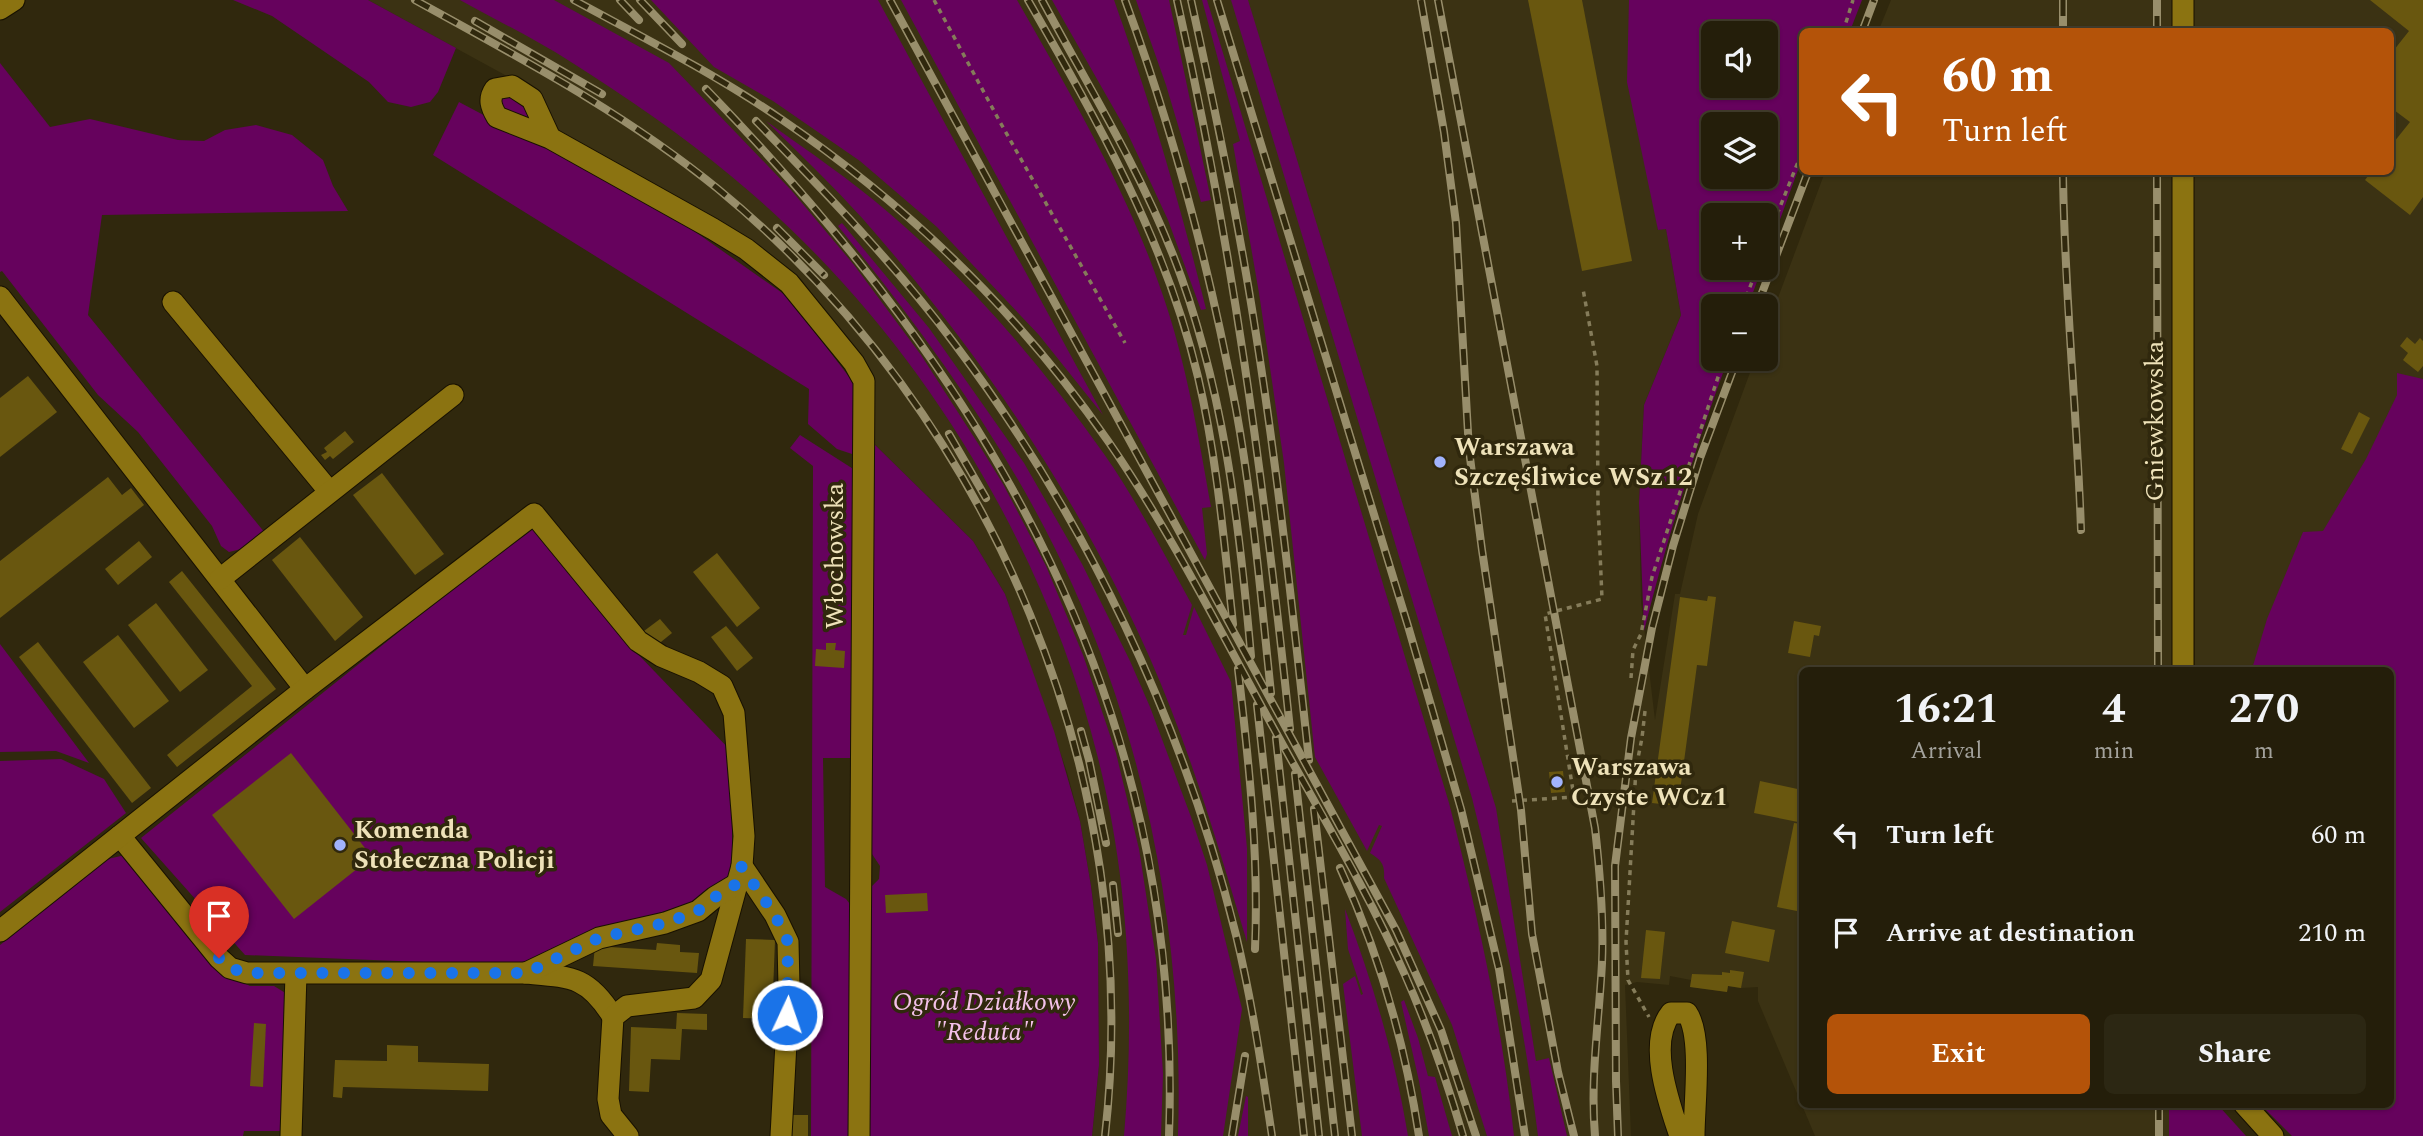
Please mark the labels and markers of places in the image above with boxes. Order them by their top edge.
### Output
place label: Warszawa Szczęśliwice WSz12 [1454,427,1693,497]
marker: Warszawa Szczęśliwice WSz12 [1432,454,1448,470]
place label: Warszawa Czyste WCz1 [1571,747,1728,817]
marker: Warszawa Czyste WCz1 [1549,774,1565,790]
place label: Komenda Stołeczna Policji [354,810,555,880]
marker: Komenda Stołeczna Policji [332,837,348,853]
pin [189,886,249,958]

